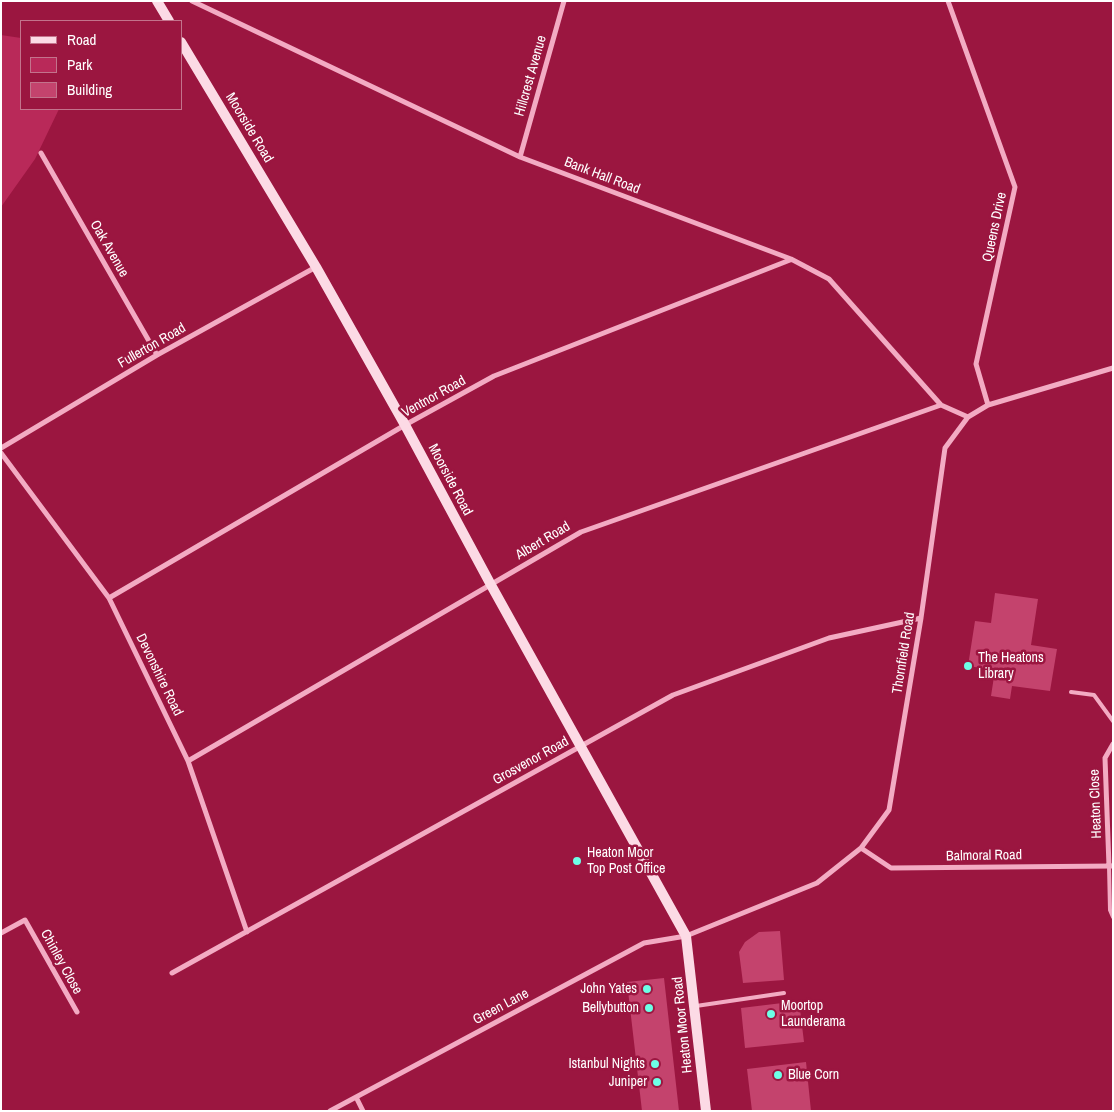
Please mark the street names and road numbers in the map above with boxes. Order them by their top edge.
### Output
street label: Hillcrest Avenue [511,34,551,118]
street label: Moorside Road [222,90,276,166]
street label: Bank Hall Road [562,154,642,198]
street label: Queens Drive [979,191,1011,263]
street label: Oak Avenue [86,218,132,280]
street label: Fullerton Road [115,320,189,372]
street label: Ventnor Road [399,373,469,421]
street label: Moorside Road [424,441,476,519]
street label: Albert Road [513,518,573,564]
street label: Thornfield Road [889,611,919,695]
street label: Devonshire Road [132,631,186,719]
street label: Grosvenor Road [490,733,572,789]
street label: Heaton Close [1086,769,1106,839]
street label: Balmoral Road [946,847,1022,865]
street label: Chinley Close [36,927,86,997]
street label: Heaton Moor Road [670,976,696,1074]
street label: Green Lane [470,985,532,1029]

